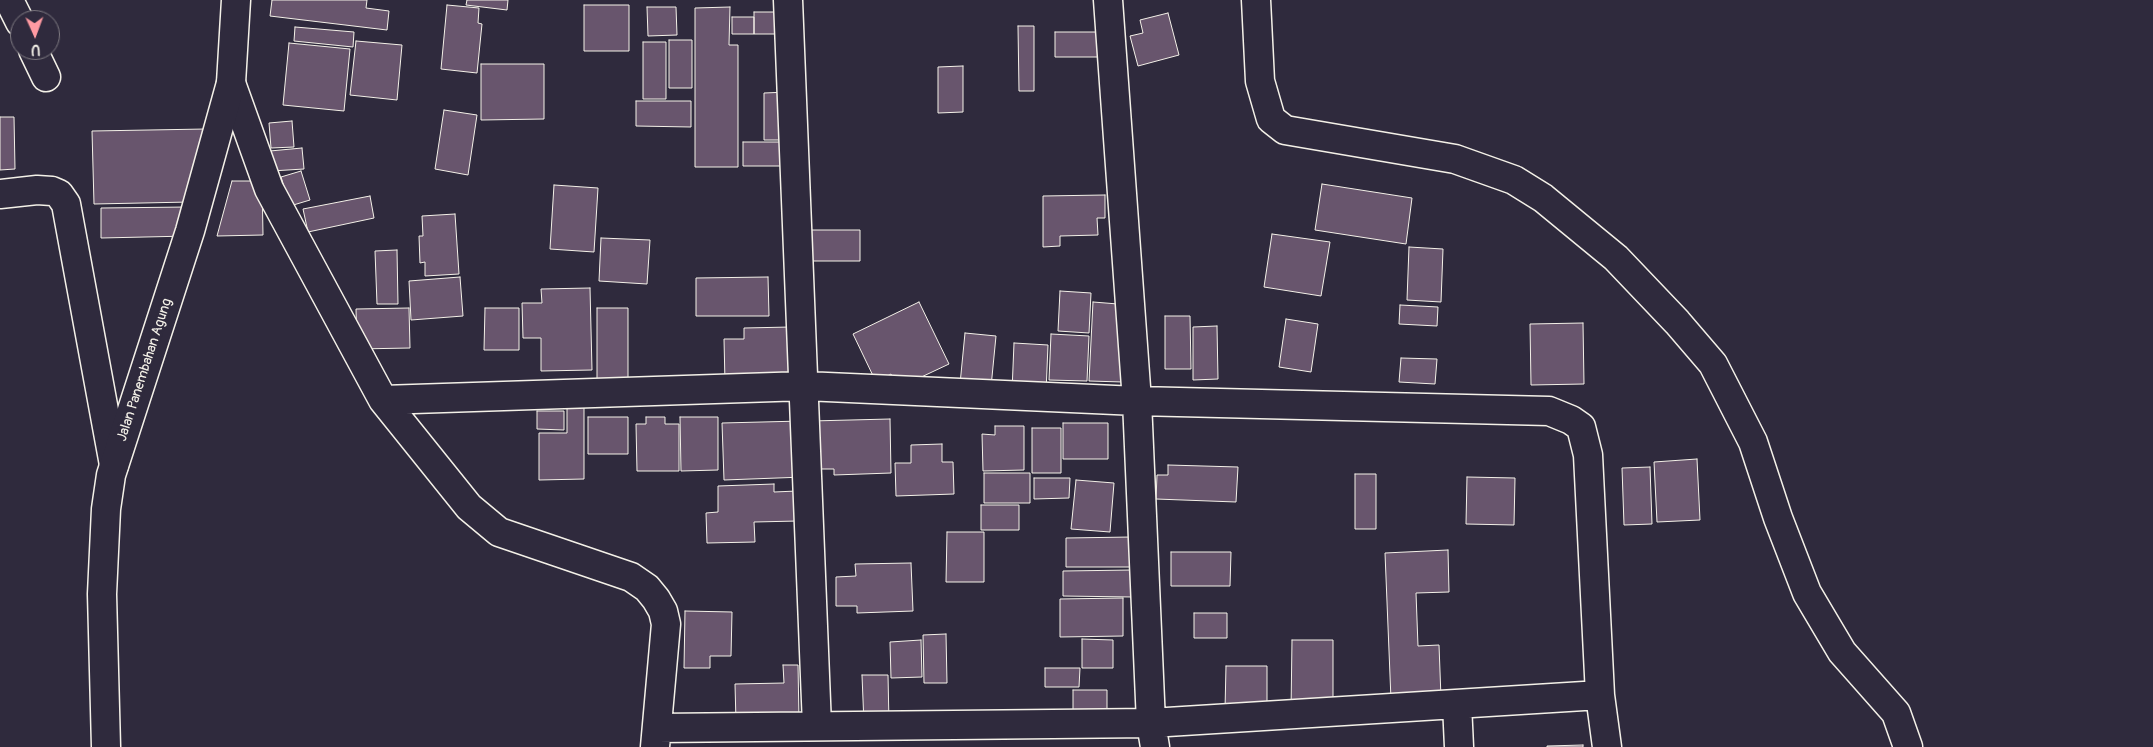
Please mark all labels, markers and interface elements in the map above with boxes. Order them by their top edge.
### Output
north arrow [10,10,60,60]
text: U [31,41,40,58]
street label: Jalan Panembahan Agung [114,296,176,444]

